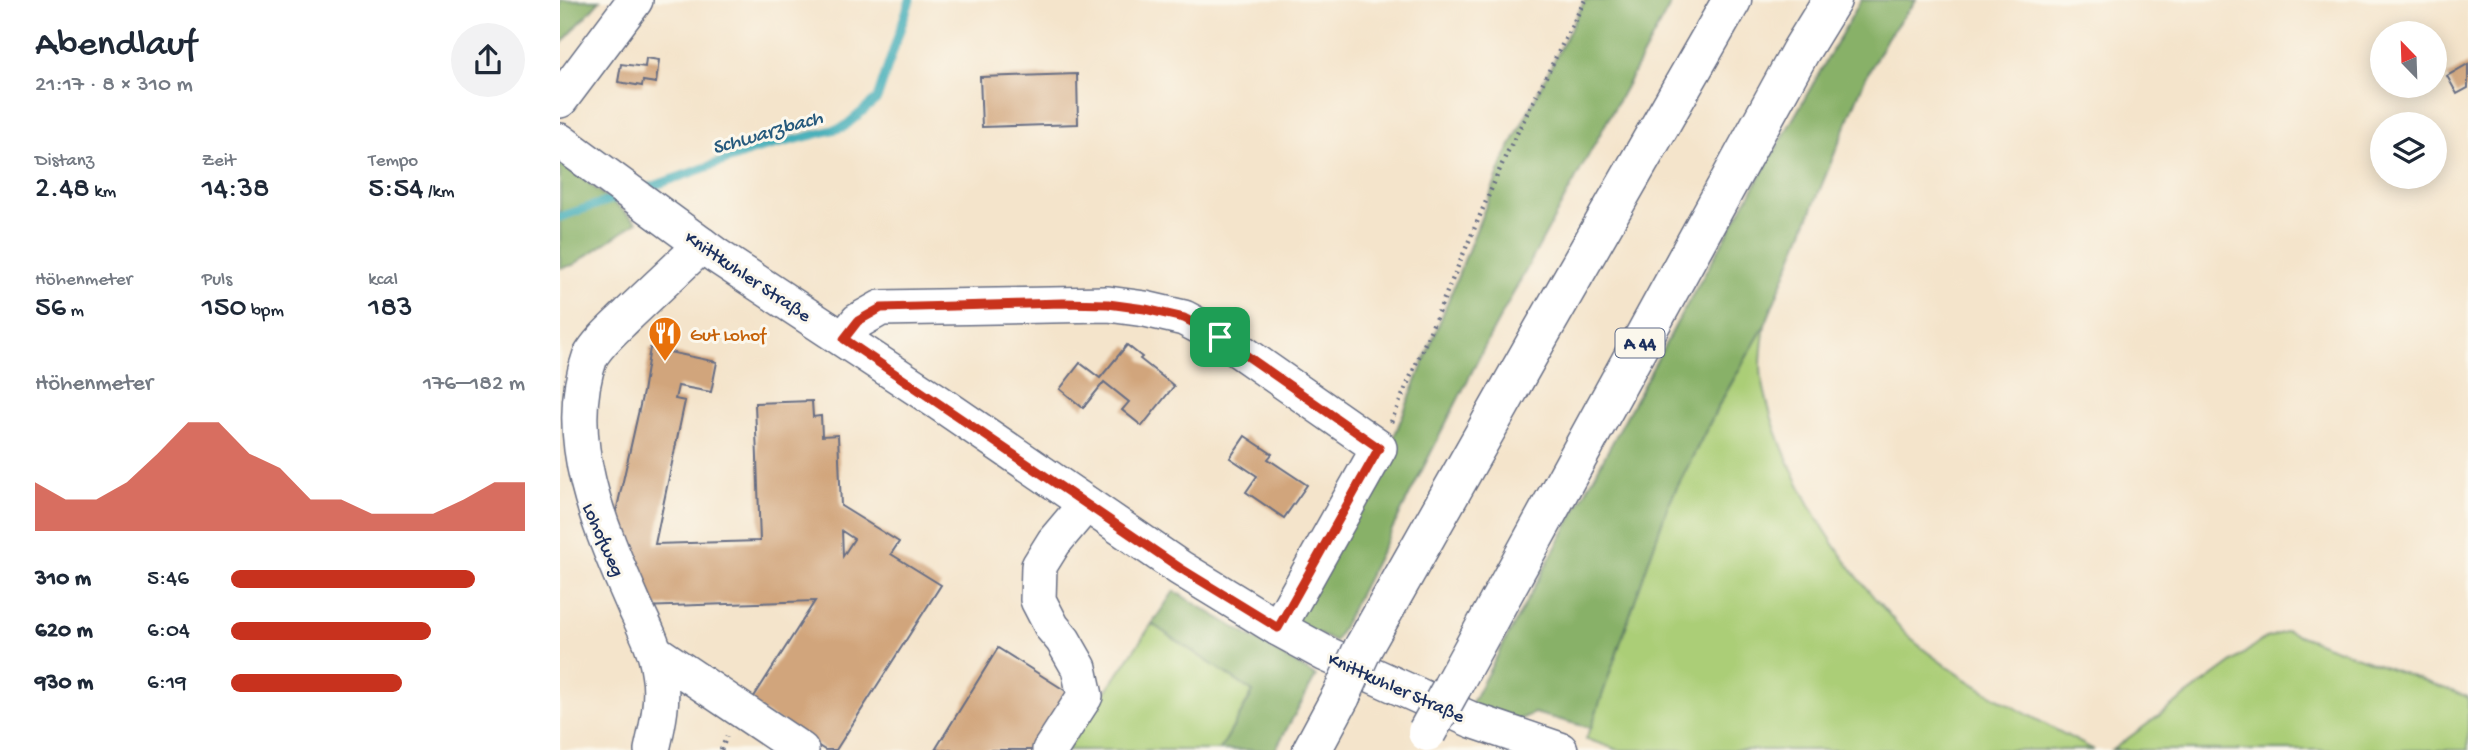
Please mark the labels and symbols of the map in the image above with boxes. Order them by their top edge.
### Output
north arrow [2370,21,2446,98]
water label: Schwarzbach [710,106,827,162]
street label: Knittkuhler Straße [680,227,815,329]
pin [1190,307,1250,367]
restaurant icon: Gut Lohof [646,314,684,363]
place label: Gut Lohof [690,325,768,348]
road number: A 44 [1616,328,1664,358]
street label: Lohofweg [575,500,628,581]
street label: Knittkuhler Straße [1324,649,1468,730]

